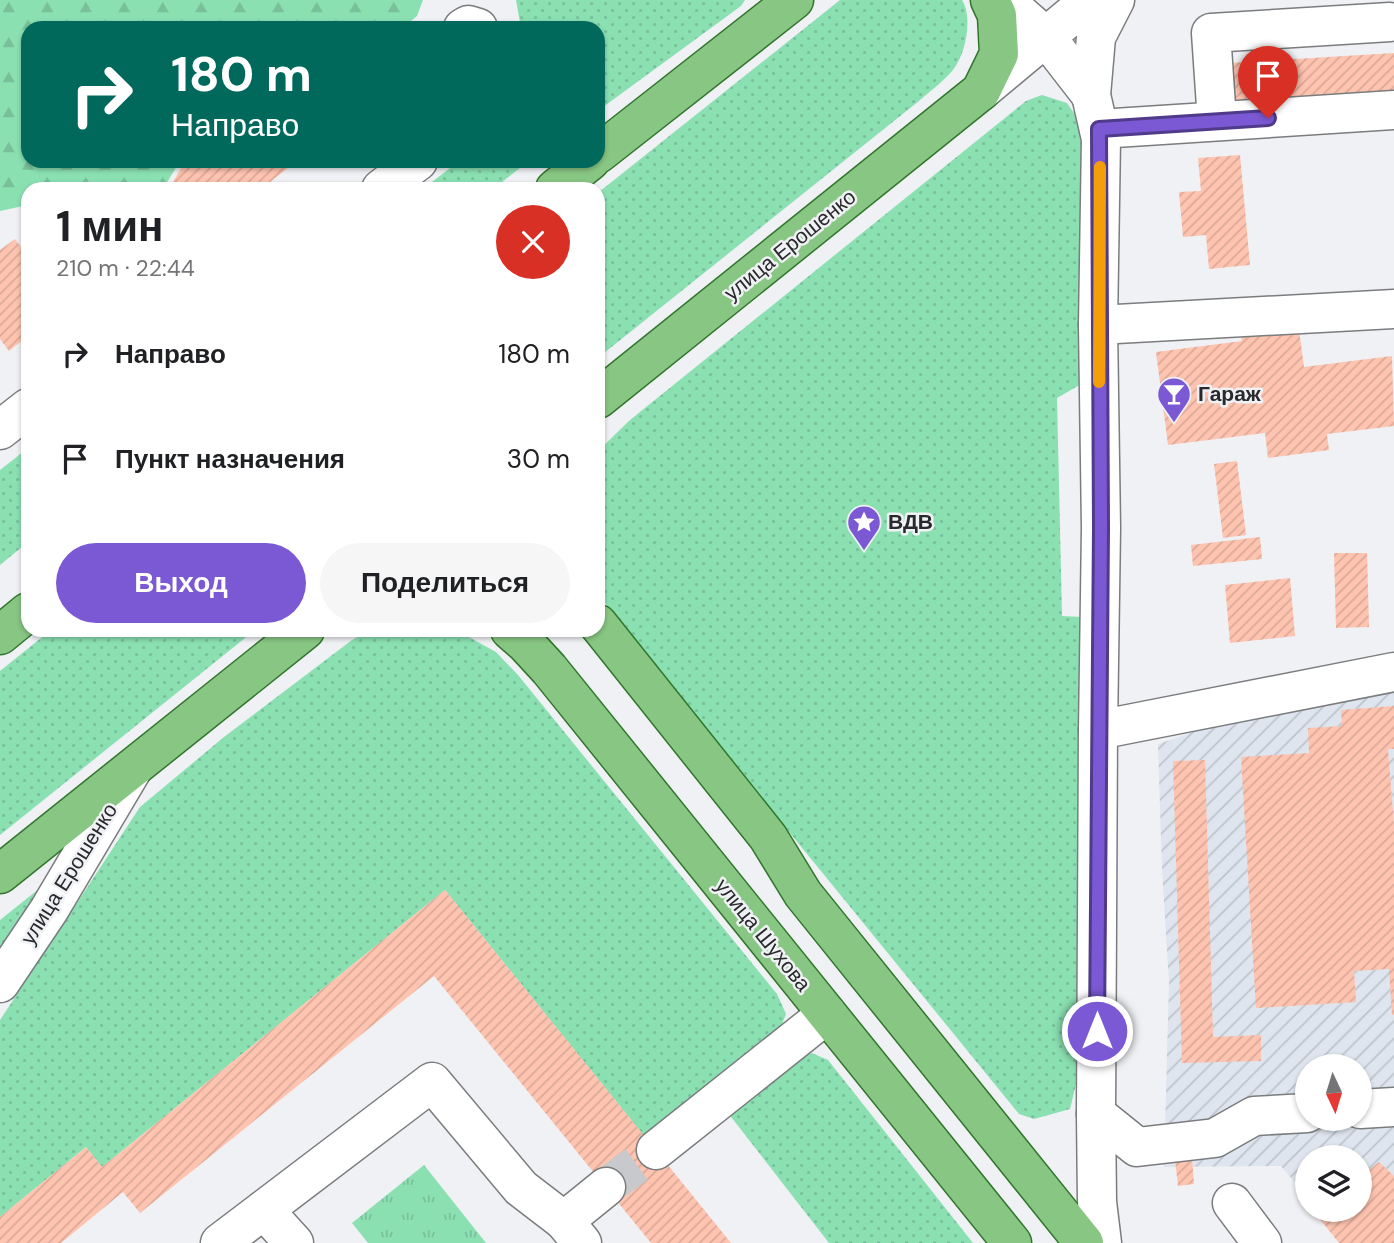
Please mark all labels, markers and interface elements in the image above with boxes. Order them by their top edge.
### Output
text: 180 m [171,42,312,106]
pin [1238,46,1298,118]
icon: right [56,49,147,140]
icon: arrive [1249,57,1287,95]
text: Направо [171,104,299,146]
street label: улица Ерошенко [718,183,862,307]
text: 1 мин [56,199,163,254]
button: close [496,205,570,279]
text: 210 m · 22:44 [56,253,195,283]
icon: right [56,335,94,373]
text: Направо [115,337,226,371]
text: 180 m [498,337,570,371]
bar icon: Гараж [1155,375,1193,424]
place label: Гараж [1198,380,1262,408]
icon: arrive [56,440,94,478]
text: Пункт назначения [115,442,345,476]
text: 30 m [507,442,570,476]
place icon: ВДВ [845,503,883,552]
place label: ВДВ [888,508,933,536]
button: Выход [56,543,306,623]
button: Поделиться [320,543,570,623]
street label: улица Ерошенко [14,798,124,950]
street label: улица Шухова [709,873,817,998]
position arrow [1060,994,1134,1068]
north arrow [1295,1054,1372,1130]
map controls [1295,1054,1372,1222]
button: layers [1295,1145,1372,1222]

